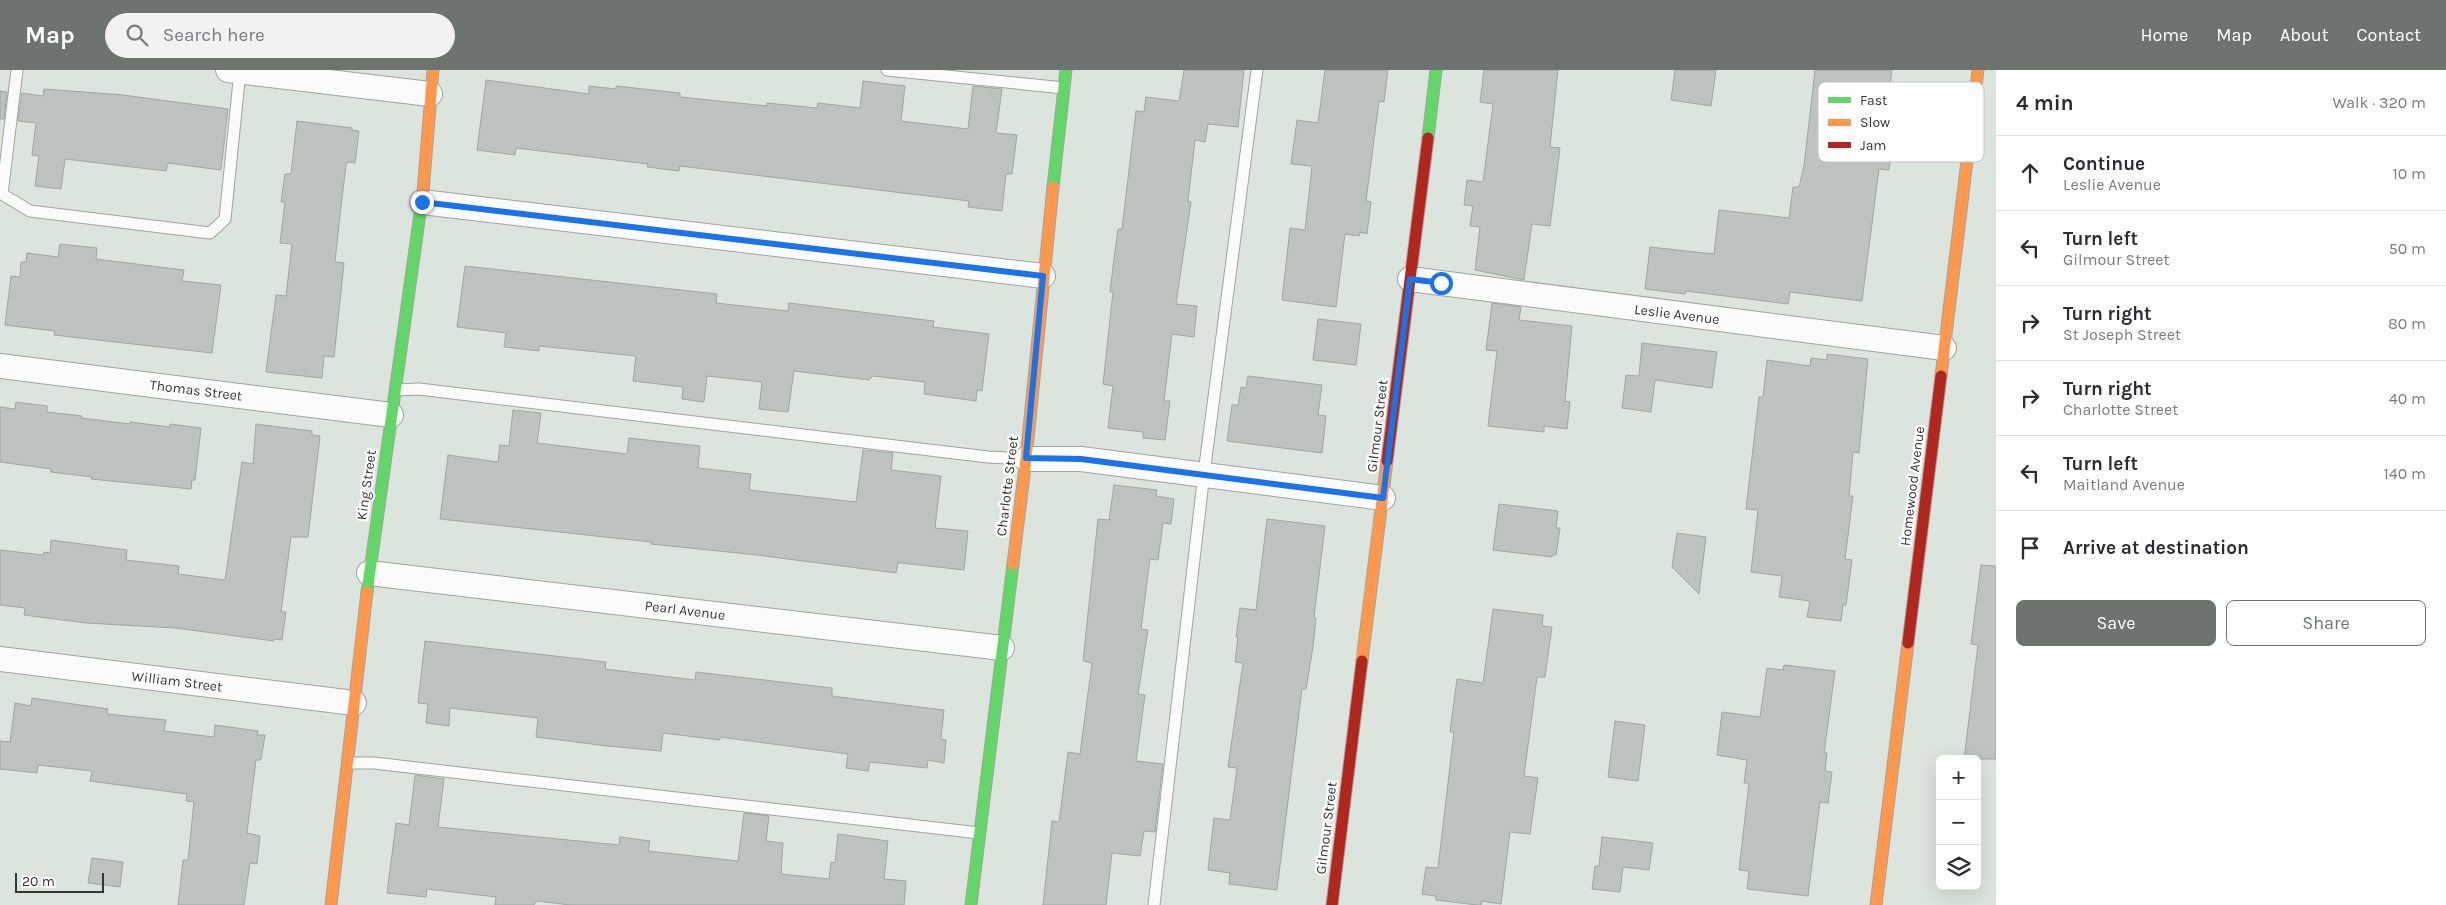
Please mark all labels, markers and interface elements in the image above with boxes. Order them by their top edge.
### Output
search box [105,13,455,58]
text: Map [25,21,75,49]
icon: search [123,21,151,49]
text: Search here [163,24,265,46]
text: Home [2140,24,2188,46]
text: Map [2216,24,2252,46]
text: About [2280,24,2329,46]
text: Contact [2357,24,2421,46]
legend [1818,82,1984,162]
text: 4 min [2016,91,2074,115]
text: Fast [1860,92,1887,109]
text: Walk · 320 m [2332,93,2426,112]
text: Slow [1860,114,1890,131]
text: Jam [1860,137,1886,154]
text: Continue [2063,153,2145,175]
icon: ahead [2016,159,2044,187]
text: 10 m [2392,164,2426,183]
text: Leslie Avenue [2063,175,2161,194]
route end [411,191,434,214]
text: Turn left [2063,228,2138,250]
icon: left [2016,234,2044,262]
text: 50 m [2389,239,2426,258]
text: Gilmour Street [2063,250,2169,269]
route start [1430,272,1453,295]
street label: Leslie Avenue [1633,301,1721,328]
text: Turn right [2063,303,2152,325]
icon: right [2016,309,2044,337]
text: 80 m [2388,314,2426,333]
text: St Joseph Street [2063,325,2181,344]
street label: Thomas Street [149,376,243,405]
text: Turn right [2063,378,2152,400]
street label: Gilmour Street [1363,379,1392,473]
icon: right [2016,384,2044,412]
text: 40 m [2389,389,2426,408]
text: Charlotte Street [2063,400,2178,419]
street label: Homewood Avenue [1897,425,1928,547]
street label: Charlotte Street [993,435,1022,537]
street label: King Street [353,449,380,521]
text: Turn left [2063,453,2138,475]
icon: left [2016,459,2044,487]
text: 140 m [2384,464,2426,483]
text: Maitland Avenue [2063,475,2185,494]
icon: arrive [2016,534,2044,562]
text: Arrive at destination [2063,537,2249,559]
street label: Pearl Avenue [644,597,726,624]
button: Save [2016,600,2216,646]
button: Share [2226,600,2426,646]
street label: William Street [131,667,223,695]
map controls [1936,755,1981,890]
button: + [1936,755,1981,800]
street label: Gilmour Street [1312,781,1341,875]
button: − [1936,800,1981,845]
button: layers [1936,845,1981,890]
scale bar [15,870,104,893]
text: 20 m [22,873,55,890]

